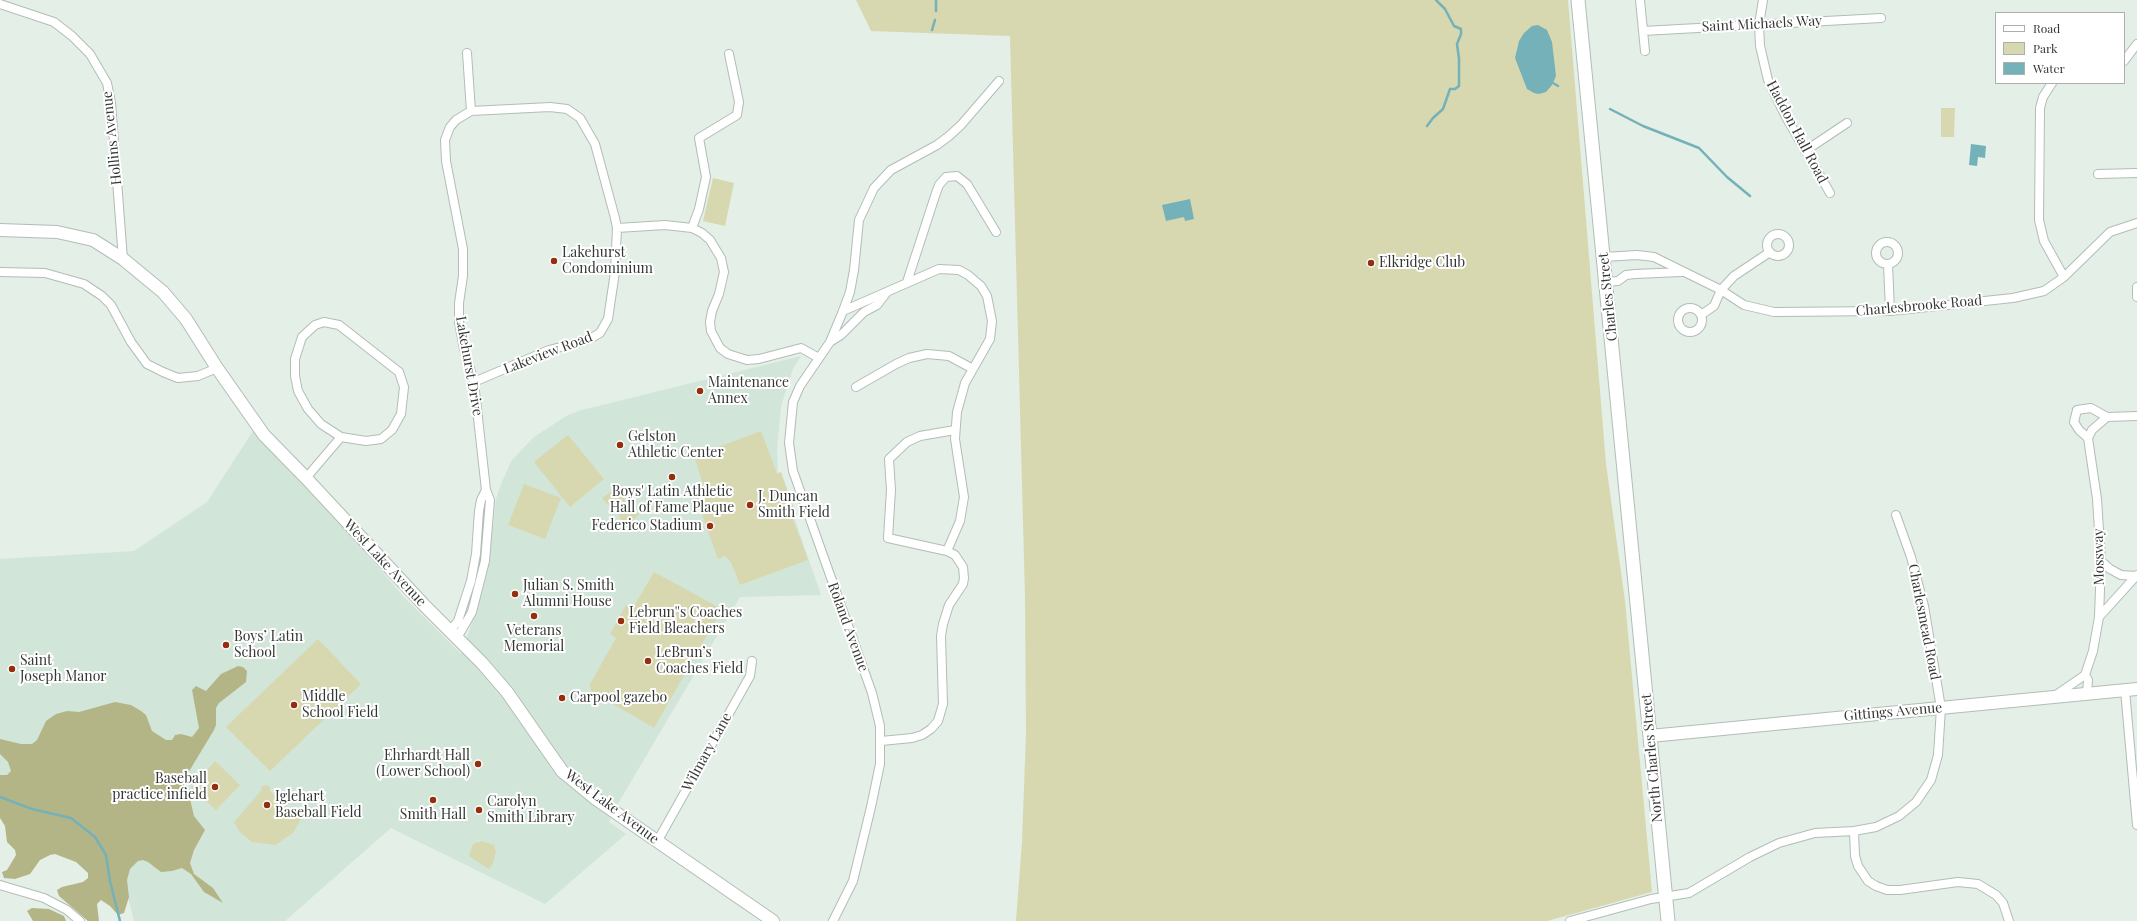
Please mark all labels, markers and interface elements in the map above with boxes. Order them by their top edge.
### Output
street label: Saint Michaels Way [1701,12,1823,36]
legend [1995,12,2125,84]
text: Road [2033,20,2060,36]
text: Park [2033,40,2058,56]
text: Water [2033,60,2065,76]
street label: Haddon Hall Road [1763,78,1831,186]
street label: Hollins Avenue [99,90,125,186]
place label: Lakehurst Condominium [562,245,653,278]
street label: Charles Street [1595,252,1621,342]
place label: Elkridge Club [1379,255,1465,271]
marker: Lakehurst Condominium [549,256,559,266]
marker: Elkridge Club [1366,258,1376,268]
street label: Charlesbrooke Road [1855,292,1983,320]
street label: Lakehurst Drive [452,315,486,417]
street label: Lakeview Road [501,328,595,378]
place label: Maintenance Annex [708,375,789,408]
marker: Maintenance Annex [695,386,705,396]
place label: Gelston Athletic Center [628,429,724,462]
marker: Gelston Athletic Center [615,440,625,450]
marker: Boys' Latin Athletic Hall of Fame Plaque [667,472,677,482]
place label: Boys' Latin Athletic Hall of Fame Plaque [610,484,734,516]
place label: J. Duncan Smith Field [758,489,830,522]
marker: J. Duncan Smith Field [745,500,755,510]
street label: West Lake Avenue [340,516,430,610]
place label: Federico Stadium [591,518,702,534]
marker: Federico Stadium [705,521,715,531]
street label: Mossway [2090,528,2108,586]
street label: Charlesmead Road [1905,563,1943,681]
place label: Julian S. Smith Alumni House [523,578,614,610]
street label: Roland Avenue [824,580,872,674]
marker: Julian S. Smith Alumni House [510,589,520,599]
place label: Lebrun''s Coaches Field Bleachers [629,605,742,638]
marker: Veterans Memorial [529,611,539,621]
marker: Lebrun''s Coaches Field Bleachers [616,616,626,626]
place label: Veterans Memorial [504,623,564,656]
place label: Boys’ Latin School [234,629,303,662]
marker: Boys’ Latin School [221,640,231,650]
place label: LeBrun’s Coaches Field [656,645,743,678]
place label: Saint Joseph Manor [20,653,107,686]
marker: LeBrun’s Coaches Field [643,656,653,666]
marker: Saint Joseph Manor [7,664,17,674]
place label: Middle School Field [302,689,378,722]
place label: Carpool gazebo [570,690,667,706]
marker: Carpool gazebo [557,693,567,703]
street label: North Charles Street [1638,693,1666,823]
street label: Gittings Avenue [1843,699,1943,725]
marker: Middle School Field [289,700,299,710]
street label: Wilmary Lane [679,710,735,794]
place label: Ehrhardt Hall (Lower School) [376,748,470,780]
marker: Ehrhardt Hall (Lower School) [473,759,483,769]
street label: West Lake Avenue [562,766,662,848]
place label: Baseball practice infield [112,771,207,804]
marker: Baseball practice infield [210,782,220,792]
place label: Iglehart Baseball Field [275,789,362,822]
place label: Carolyn Smith Library [487,794,574,826]
marker: Smith Hall [428,795,438,805]
marker: Iglehart Baseball Field [262,800,272,810]
marker: Carolyn Smith Library [474,805,484,815]
place label: Smith Hall [400,807,466,823]

